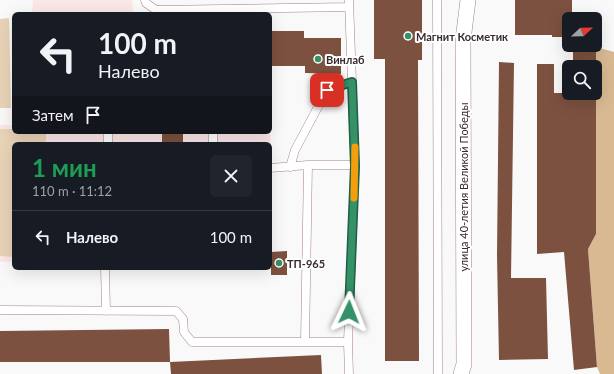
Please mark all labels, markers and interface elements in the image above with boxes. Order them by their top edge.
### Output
north arrow [562,12,602,52]
map controls [562,12,602,100]
text: 100 m [98,26,177,60]
icon: left [32,28,84,80]
place label: Магнит Косметик [416,30,508,43]
marker: Магнит Косметик [403,31,413,41]
place label: Винлаб [326,53,365,66]
marker: Винлаб [313,54,323,64]
text: Налево [98,60,160,82]
button: search [562,60,602,100]
pin [310,73,344,107]
icon: arrive [316,79,338,101]
street label: улица 40-летия Великой Победы [457,102,470,272]
icon: arrive [82,104,104,126]
text: Затем [32,106,74,124]
text: 1 мин [32,153,97,182]
button: close [210,155,252,197]
text: 110 m · 11:12 [32,183,112,199]
icon: left [32,226,54,248]
text: Налево [66,228,118,246]
text: 100 m [210,228,252,246]
place label: ТП-965 [287,257,325,270]
marker: ТП-965 [274,258,284,268]
position arrow [328,291,370,333]

